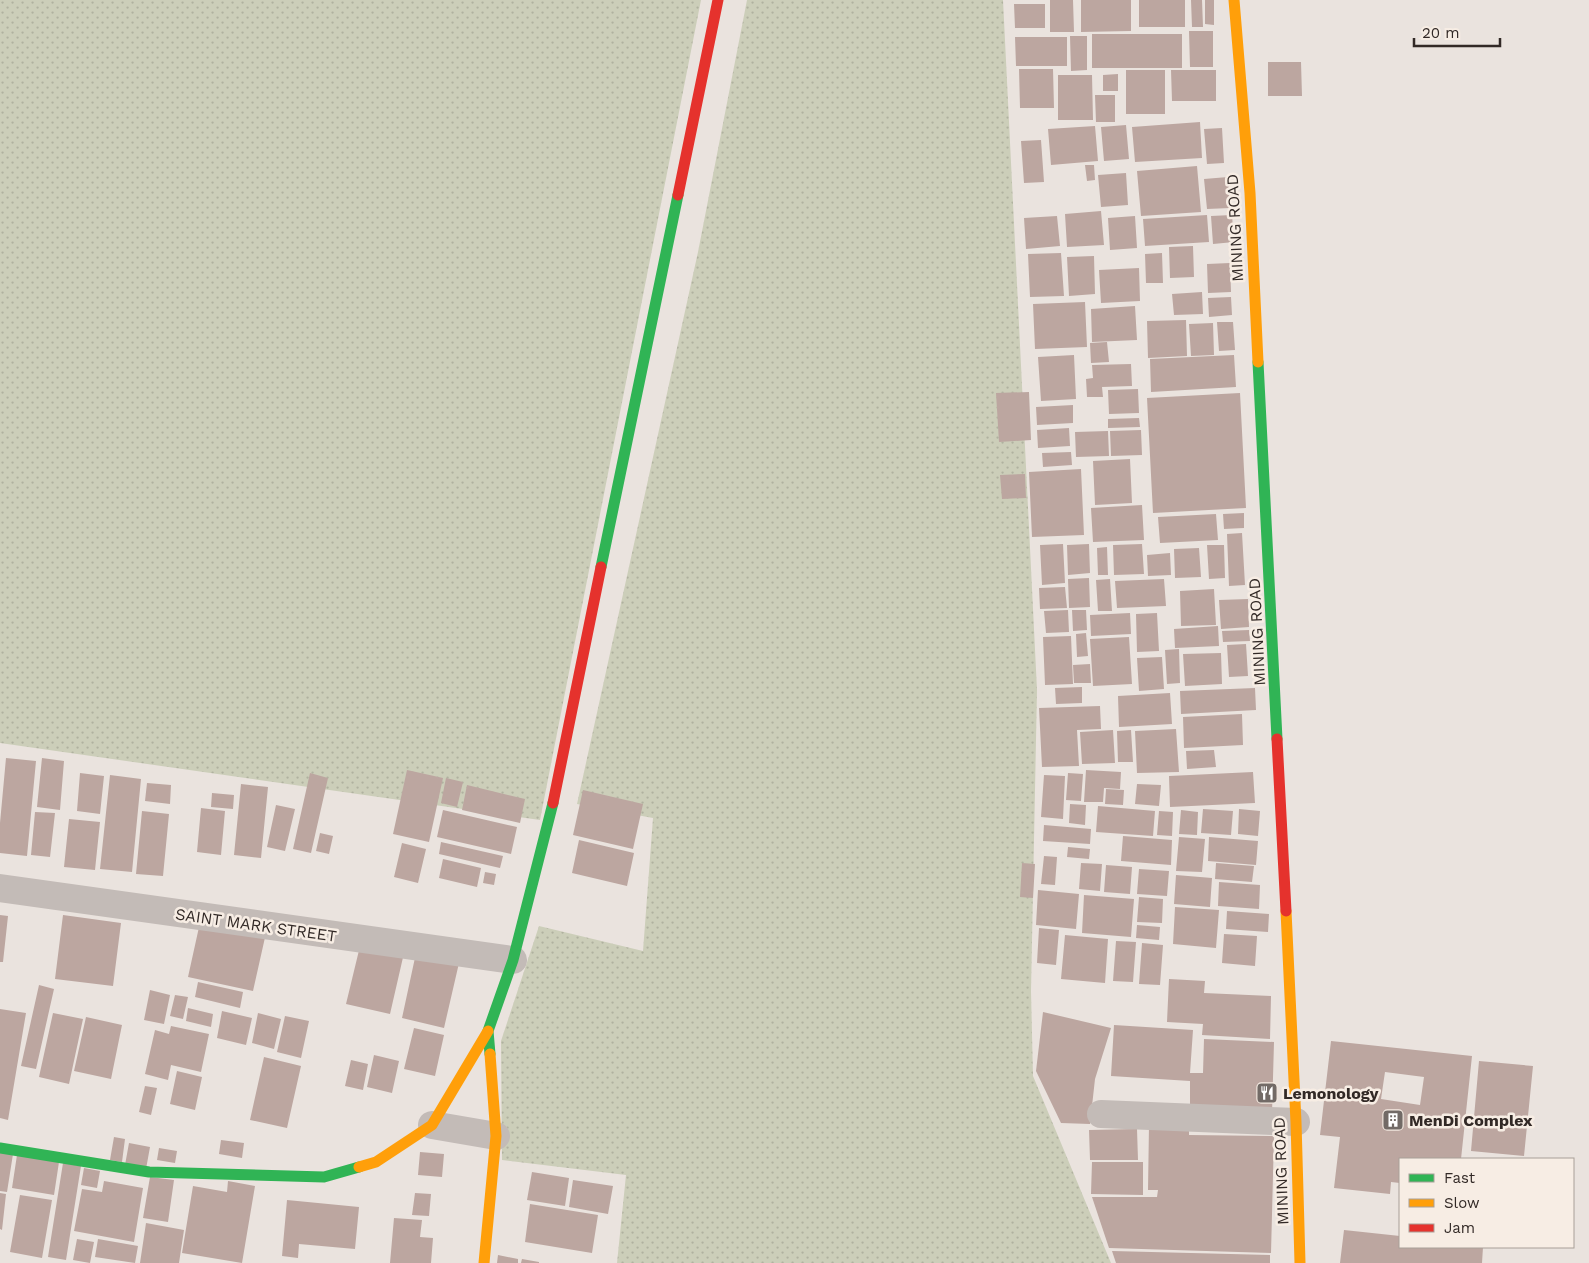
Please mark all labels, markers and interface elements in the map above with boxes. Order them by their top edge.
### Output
scale bar [1414,15,1500,47]
text: 20 m [1422,24,1460,42]
street label: MINING ROAD [1223,174,1247,282]
street label: MINING ROAD [1245,578,1269,686]
street label: SAINT MARK STREET [174,904,338,946]
restaurant icon: Lemonology [1255,1081,1279,1105]
place label: Lemonology [1283,1084,1380,1103]
building icon: MenDi Complex [1381,1108,1405,1132]
place label: MenDi Complex [1409,1111,1533,1130]
street label: MINING ROAD [1270,1117,1292,1225]
legend [1399,1158,1574,1248]
text: Fast [1444,1169,1476,1187]
text: Slow [1444,1194,1480,1212]
text: Jam [1444,1219,1475,1237]

